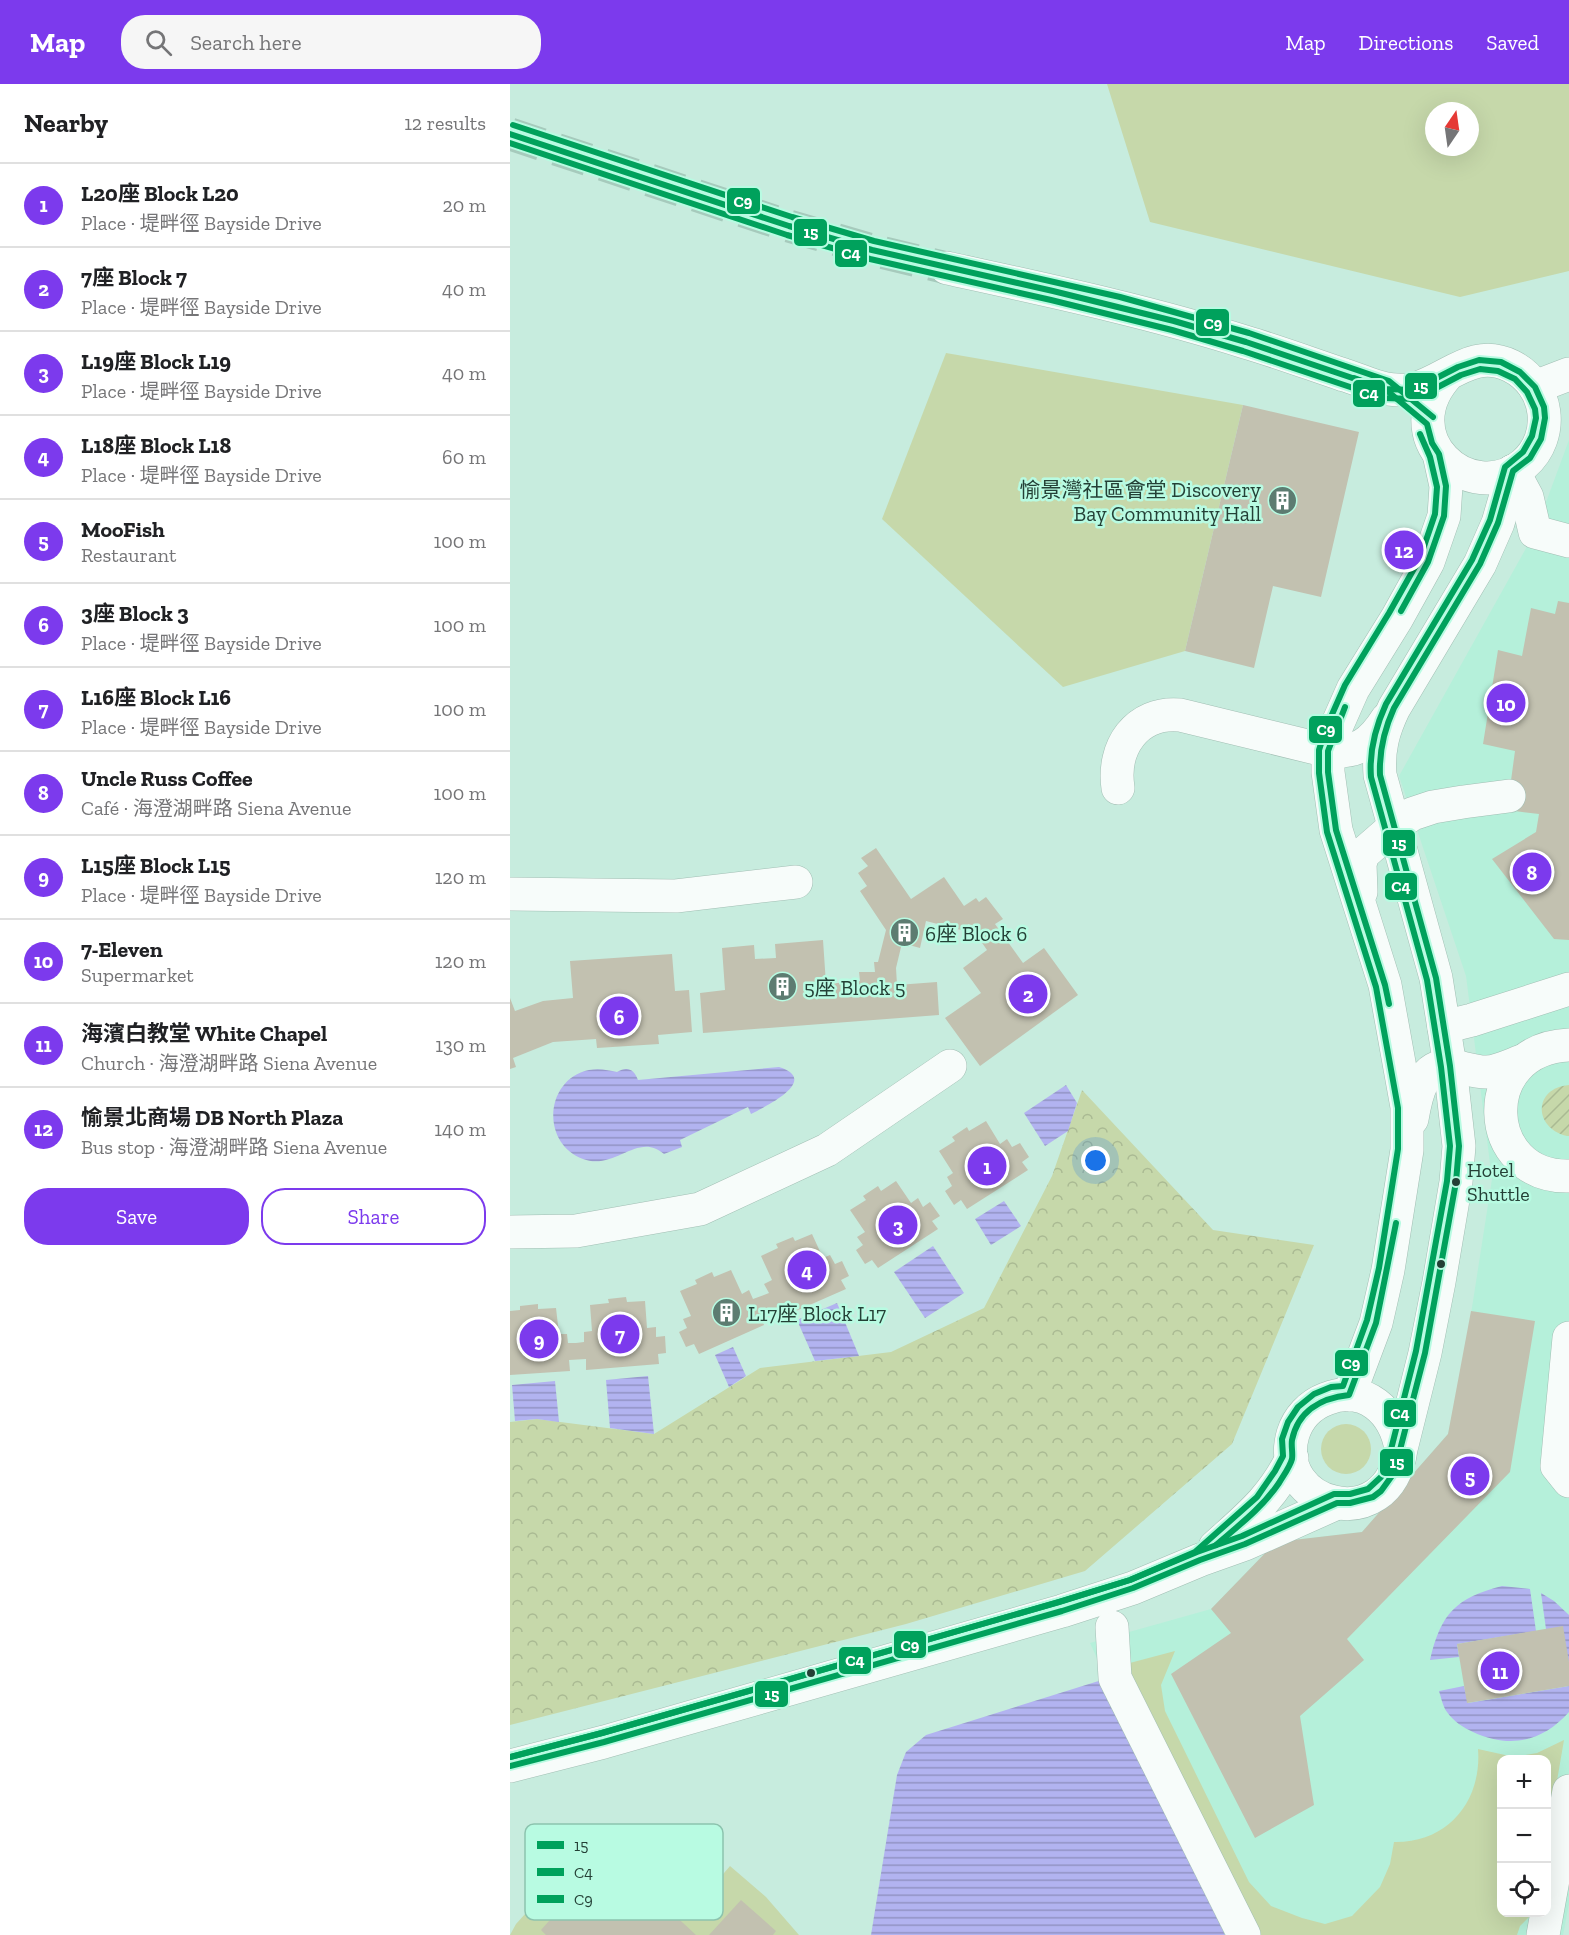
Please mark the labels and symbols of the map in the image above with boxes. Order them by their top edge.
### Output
north arrow [1425,102,1479,156]
line badge: C9 [726,187,761,215]
text: C9 [734,192,753,211]
line badge: 15 [793,218,828,247]
text: 15 [804,223,818,242]
line badge: C4 [834,239,868,268]
text: C4 [841,244,861,263]
line badge: C9 [1195,308,1230,337]
text: C9 [1204,314,1223,333]
line badge: 15 [1404,372,1438,400]
text: 15 [1414,377,1428,396]
line badge: C4 [1352,379,1386,408]
text: C4 [1359,384,1379,403]
place label: 愉景灣社區會堂 Discovery Bay Community Hall [1019,477,1261,526]
building icon: 愉景灣社區會堂 Discovery Bay Community Hall [1266,485,1298,517]
pin: 12 [1384,528,1424,572]
pin: 10 [1486,680,1526,726]
line badge: C9 [1308,715,1343,744]
text: C9 [1317,720,1336,739]
line badge: 15 [1382,829,1416,857]
text: 15 [1392,834,1406,853]
pin: 8 [1512,850,1552,894]
line badge: C4 [1384,872,1418,901]
text: C4 [1391,877,1411,896]
building icon: 6座 Block 6 [888,917,920,949]
place label: 6座 Block 6 [925,921,1027,946]
building icon: 5座 Block 5 [767,971,799,1003]
pin: 2 [1008,972,1048,1016]
place label: 5座 Block 5 [804,975,906,1000]
pin: 6 [600,994,638,1038]
pin: 1 [968,1144,1006,1188]
your location [1081,1146,1110,1175]
place label: Hotel Shuttle [1467,1158,1530,1206]
marker: Hotel Shuttle [1450,1176,1462,1188]
pin: 3 [878,1202,918,1248]
pin: 4 [788,1248,826,1292]
unlabelled marker [1435,1258,1447,1270]
building icon: L17座 Block L17 [711,1297,743,1329]
place label: L17座 Block L17 [748,1301,886,1326]
pin: 7 [600,1312,640,1356]
pin: 9 [519,1316,558,1362]
line badge: C9 [1334,1349,1369,1377]
text: C9 [1342,1354,1361,1373]
line badge: C4 [1383,1399,1417,1428]
text: C4 [1390,1404,1410,1423]
line badge: 15 [1379,1448,1414,1477]
text: 15 [1390,1453,1404,1472]
pin: 5 [1450,1454,1490,1498]
line badge: C9 [893,1630,927,1659]
text: C9 [901,1636,920,1655]
line badge: C4 [838,1646,872,1675]
pin: 11 [1480,1648,1520,1694]
text: C4 [845,1651,865,1670]
unlabelled marker [805,1667,817,1679]
line badge: 15 [754,1680,789,1708]
text: 15 [765,1685,779,1704]
legend [525,1824,723,1920]
text: 15 [574,1836,588,1855]
text: C4 [574,1863,593,1882]
text: C9 [574,1890,593,1909]

